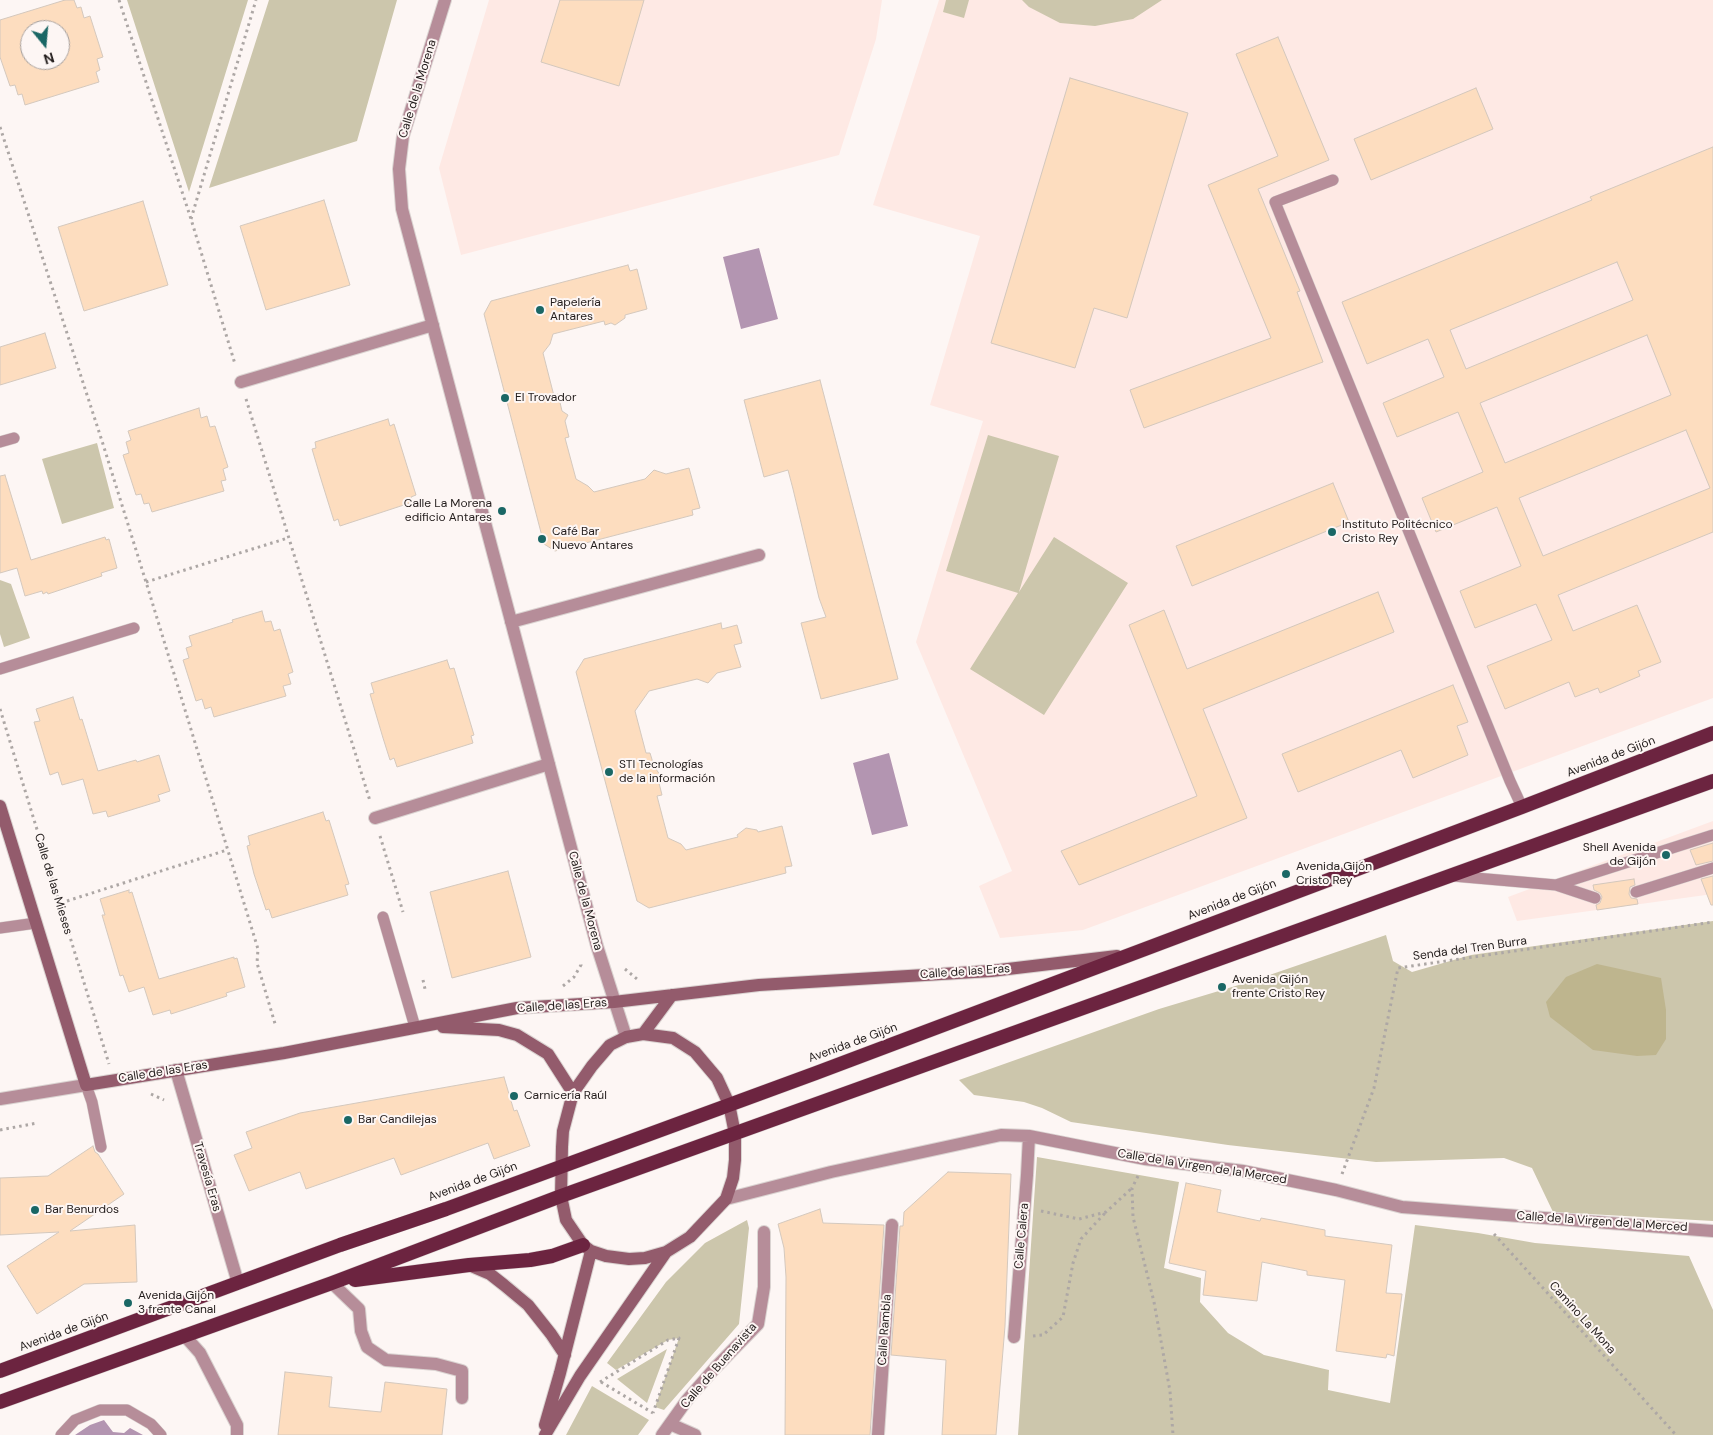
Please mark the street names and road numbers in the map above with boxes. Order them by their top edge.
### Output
street label: Calle de la Morena [396,38,440,140]
street label: Avenida de Gijón [1565,734,1657,780]
street label: Calle de las Mieses [31,832,75,936]
street label: Calle de la Morena [565,850,605,952]
street label: Avenida de Gijón [1186,877,1278,923]
street label: Senda del Tren Burra [1412,934,1528,964]
street label: Calle de las Eras [919,962,1011,982]
street label: Calle de las Eras [516,996,608,1016]
street label: Avenida de Gijón [807,1020,899,1066]
street label: Calle de las Eras [117,1058,209,1086]
street label: Travesía Eras [190,1140,224,1214]
street label: Calle de la Virgen de la Merced [1116,1146,1288,1188]
street label: Avenida de Gijón [427,1159,519,1205]
street label: Calle Calera [1012,1202,1032,1270]
street label: Calle de la Virgen de la Merced [1516,1209,1688,1235]
street label: Camino La Mona [1546,1279,1618,1357]
street label: Calle Rambla [875,1294,895,1366]
street label: Avenida de Gijón [18,1309,110,1355]
street label: Calle de Buenavista [678,1320,760,1412]

